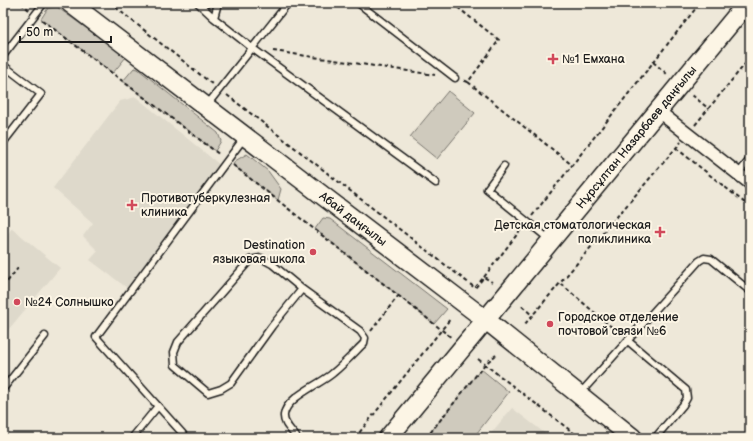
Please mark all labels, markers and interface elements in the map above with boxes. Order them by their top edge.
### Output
scale bar [20,18,111,44]
text: 50 m [26,25,53,40]
place label: №1 Емхана [562,52,625,67]
marker: №1 Емхана [547,53,559,65]
street label: Нұрсұлтан Назарбаев даңғылы [573,63,700,212]
street label: Абай даңғылы [315,188,390,250]
place label: Противотуберкулезная клиника [141,191,271,220]
marker: Противотуберкулезная клиника [126,199,138,211]
place label: Детская стоматологическая поликлиника [494,218,651,247]
marker: Детская стоматологическая поликлиника [654,226,666,238]
place label: Destination языковая школа [213,238,305,267]
marker: Destination языковая школа [308,247,318,257]
place label: №24 Солнышко [25,295,114,310]
marker: №24 Солнышко [12,297,22,307]
place label: Городское отделение почтовой связи №6 [558,310,679,339]
marker: Городское отделение почтовой связи №6 [545,319,555,329]

